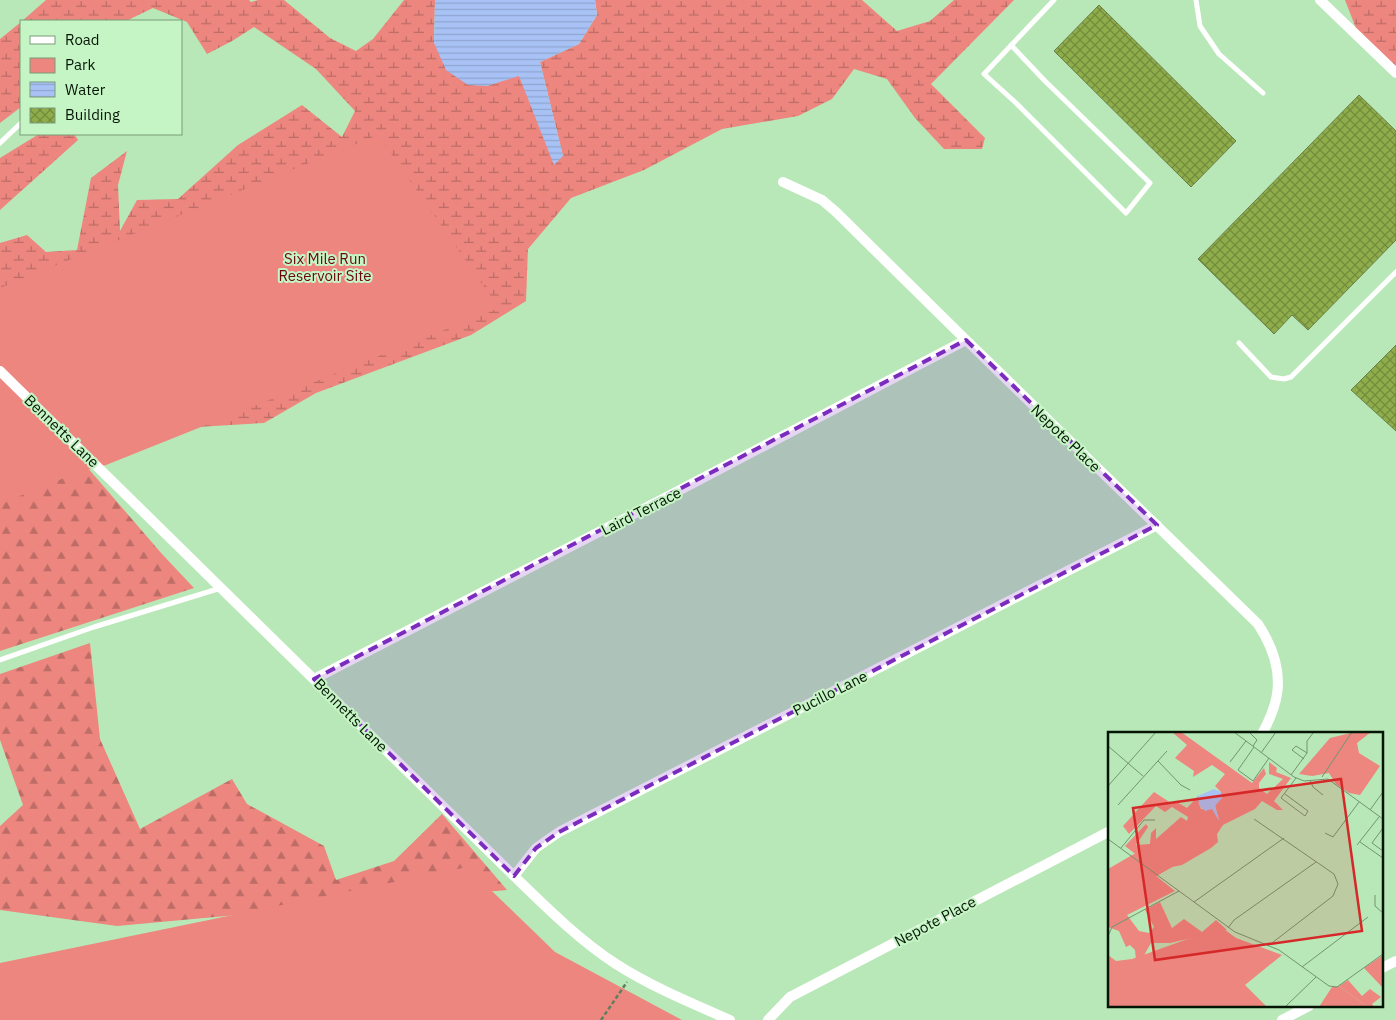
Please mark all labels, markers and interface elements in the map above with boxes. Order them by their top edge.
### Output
legend [20,20,182,135]
text: Road [65,30,100,49]
text: Park [65,55,95,74]
text: Water [65,80,106,99]
text: Building [65,105,120,124]
park label: Six Mile Run Reservoir Site [278,249,372,285]
street label: Bennetts Lane [21,391,103,471]
street label: Nepote Place [1027,400,1105,476]
street label: Laird Terrace [598,483,684,539]
street label: Pucillo Lane [790,666,870,720]
street label: Bennetts Lane [310,674,392,756]
inset map [1108,732,1384,1008]
street label: Nepote Place [891,892,979,950]

